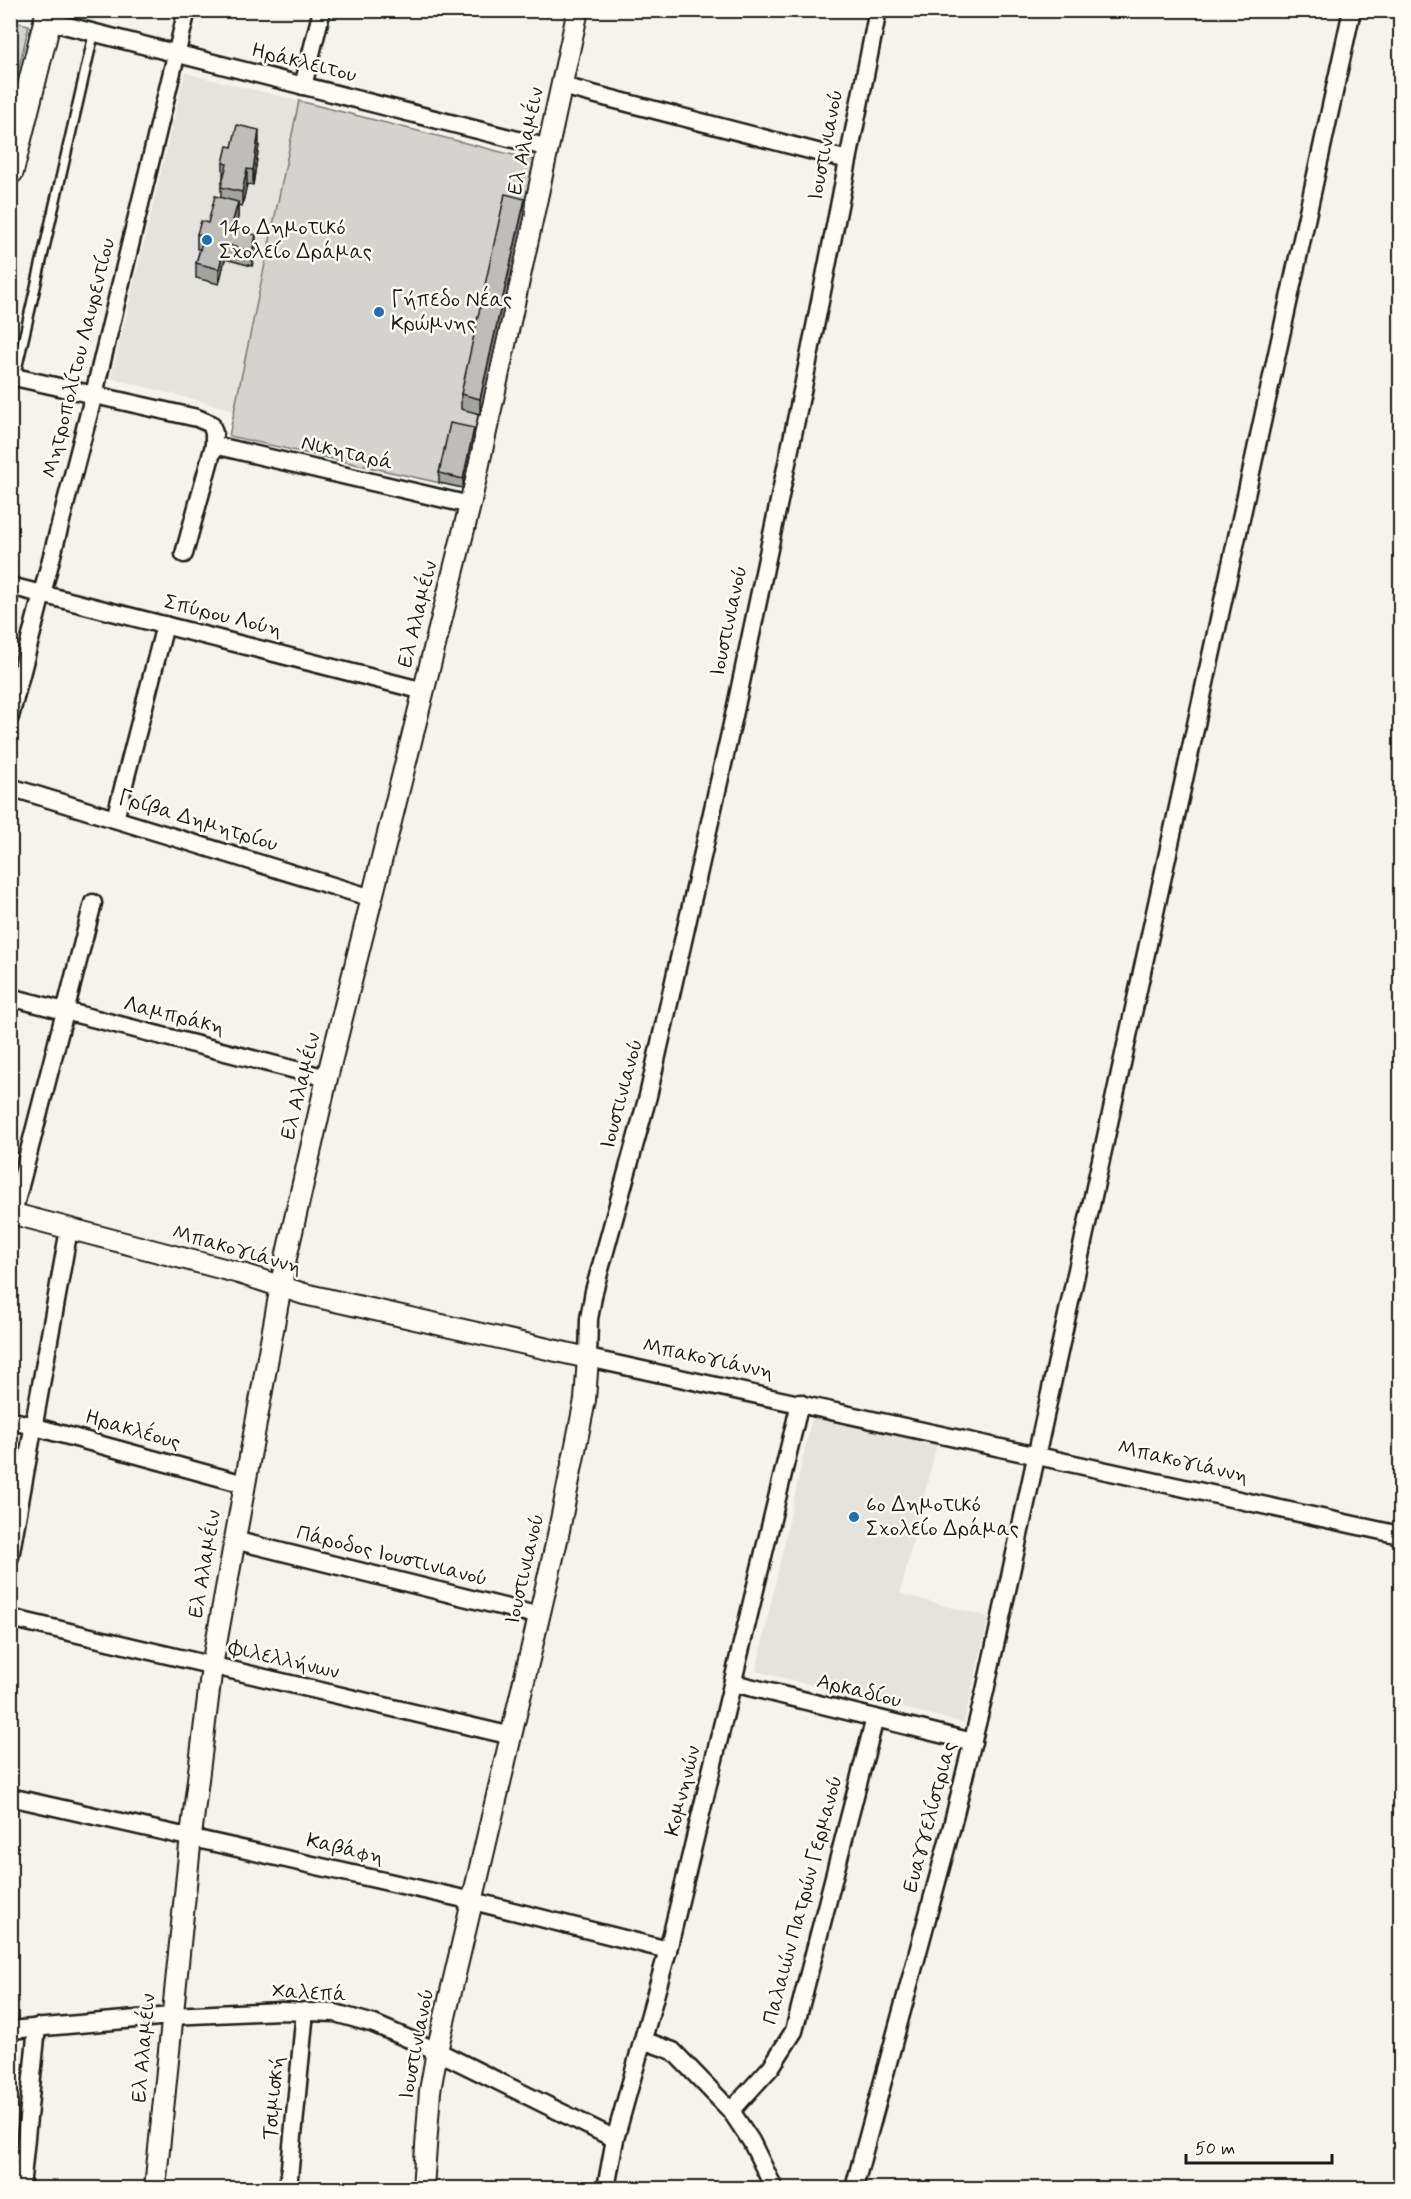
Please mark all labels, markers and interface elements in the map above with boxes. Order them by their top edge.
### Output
street label: Ηράκλειτου [249,36,359,90]
street label: Ελ Αλαμέιν [500,84,551,197]
street label: Ιουστινιανού [802,87,850,203]
place label: 14ο Δημοτικό Σχολείο Δράμας [219,214,372,266]
marker: 14ο Δημοτικό Σχολείο Δράμας [200,233,214,247]
street label: Μητροπολίτου Λαυρεντίου [36,235,122,481]
place label: Γήπεδο Νέας Κρώμνης [391,285,512,338]
marker: Γήπεδο Νέας Κρώμνης [372,305,386,319]
street label: Νικηταρά [298,429,396,477]
street label: Ελ Αλαμέιν [390,557,445,670]
street label: Ιουστινιανού [704,563,754,679]
street label: Σπύρου Λούη [161,588,285,644]
street label: Γρίβα Δημητρίου [115,783,281,859]
street label: Λαμπράκη [121,990,227,1042]
street label: Ελ Αλαμέιν [273,1029,328,1142]
street label: Ιουστινιανού [594,1036,650,1152]
street label: Μπακογιάννη [169,1218,305,1282]
street label: Μπακογιάννη [640,1331,776,1387]
street label: Ηρακλέους [82,1402,184,1457]
street label: Μπακογιάννη [1115,1433,1251,1491]
place label: 6o Δημοτικό Σχολείο Δράμας [866,1491,1019,1543]
street label: Ελ Αλαμέιν [181,1508,228,1620]
marker: 6o Δημοτικό Σχολείο Δράμας [847,1510,861,1524]
street label: Ιουστινιανού [499,1511,551,1627]
street label: Πάροδος Ιουστινιανού [294,1519,490,1593]
street label: Φιλελλήνων [225,1633,342,1686]
street label: Αρκαδίου [814,1667,904,1715]
street label: Ευαγγελίστριας [896,1738,964,1896]
street label: Κομνηνών [658,1743,708,1839]
street label: Παλαιών Πατρών Γερμανού [756,1772,850,2028]
street label: Καβάφη [304,1827,386,1871]
street label: Χαλεπά [271,1977,347,2009]
street label: Ιουστινιανού [393,1986,441,2102]
street label: Ελ Αλαμέιν [124,1992,163,2104]
street label: Τσιμισκή [256,2055,292,2141]
scale bar [1186,2127,1332,2165]
text: 50 m [1195,2137,1235,2161]

